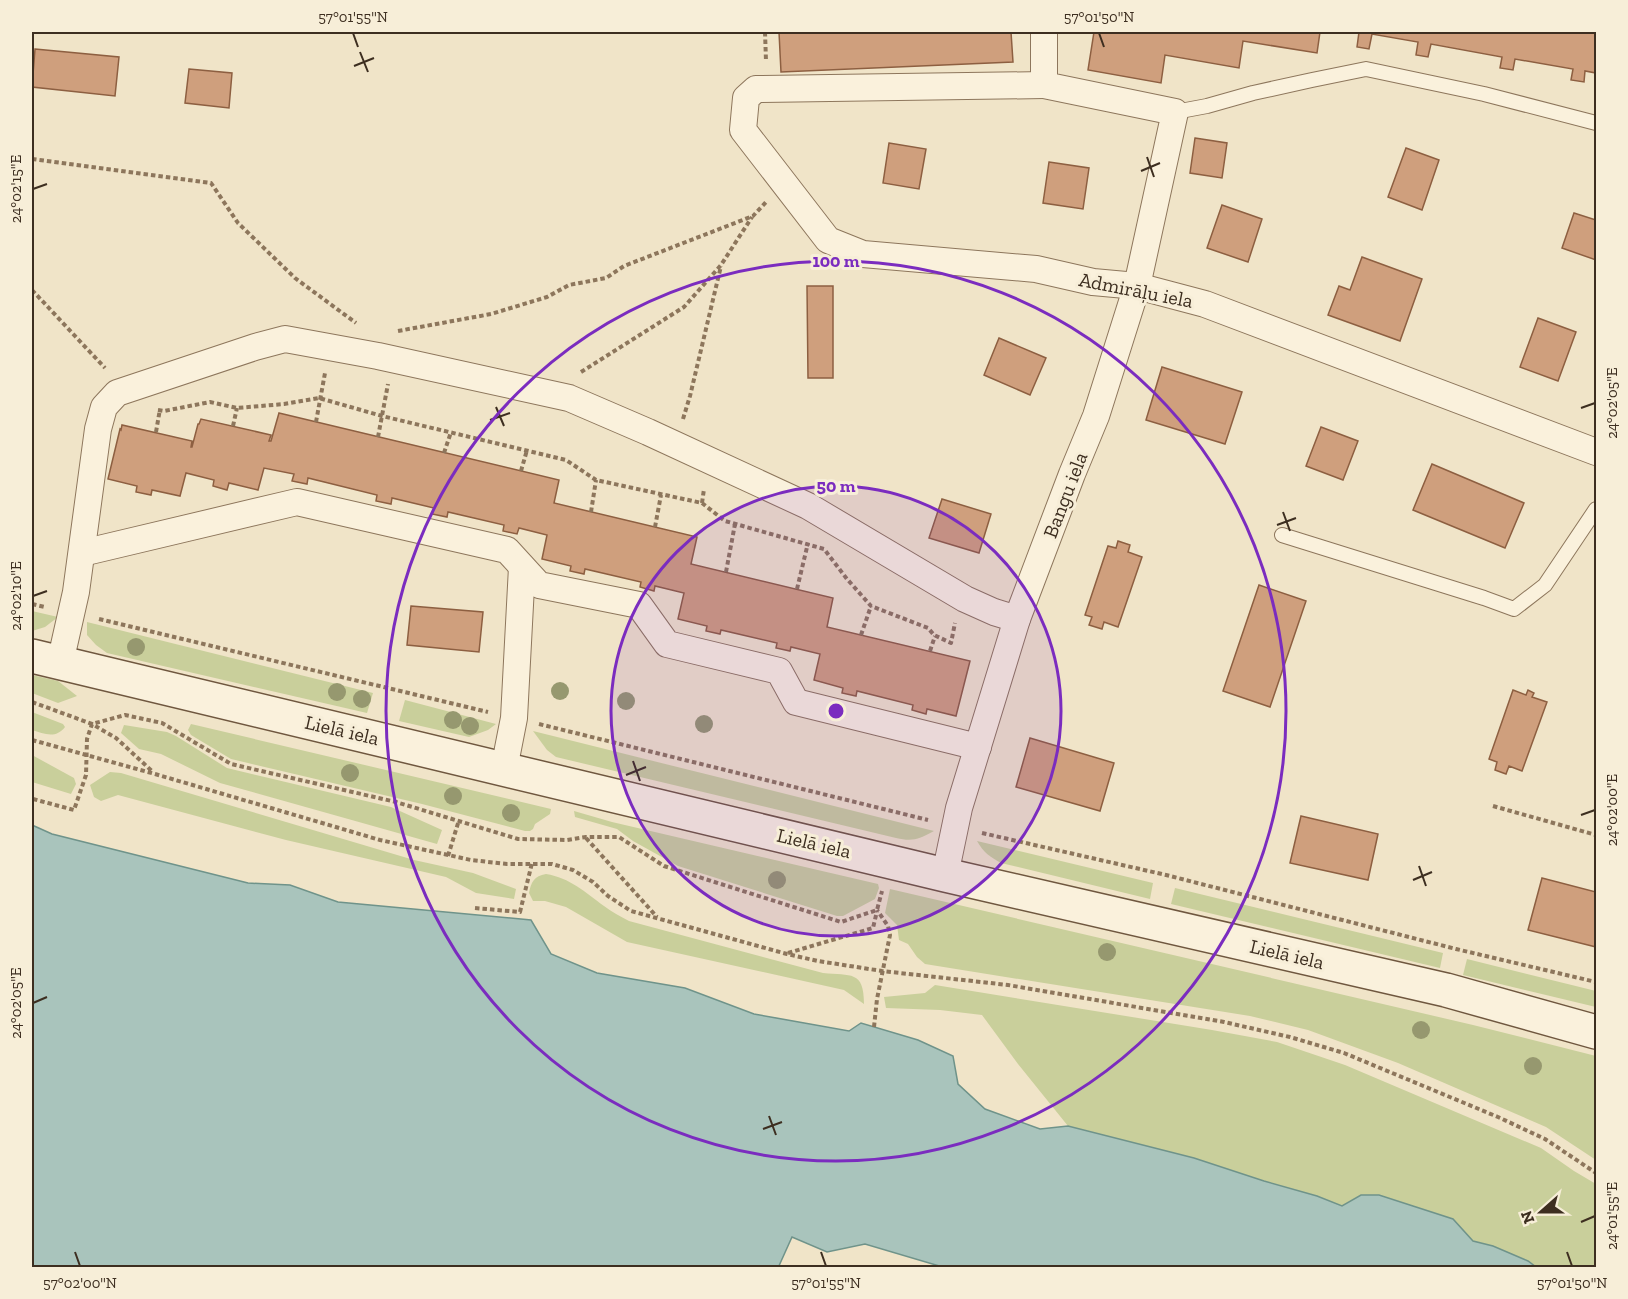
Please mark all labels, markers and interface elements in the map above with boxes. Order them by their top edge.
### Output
text: 57°01'55"N [318,8,388,26]
text: 57°01'50"N [1064,8,1134,26]
text: 24°02'15"E [7,155,25,223]
text: 100 m [812,250,860,272]
street label: Admirāļu iela [1077,267,1195,313]
text: 24°02'05"E [1603,367,1621,439]
street label: Bangu iela [1038,448,1092,541]
text: 50 m [817,475,856,497]
text: 24°02'10"E [7,561,25,631]
centre of rings [826,701,846,721]
street label: Lielā iela [303,710,382,750]
text: 24°02'00"E [1603,774,1621,846]
street label: Lielā iela [775,823,854,863]
street label: Lielā iela [1248,934,1327,974]
text: 24°02'05"E [7,967,25,1039]
north arrow [1511,1182,1571,1242]
text: 24°01'55"E [1603,1182,1621,1250]
text: N [1516,1208,1539,1226]
text: 57°02'00"N [43,1274,117,1292]
text: 57°01'55"N [791,1274,861,1292]
text: 57°01'50"N [1537,1274,1607,1292]

